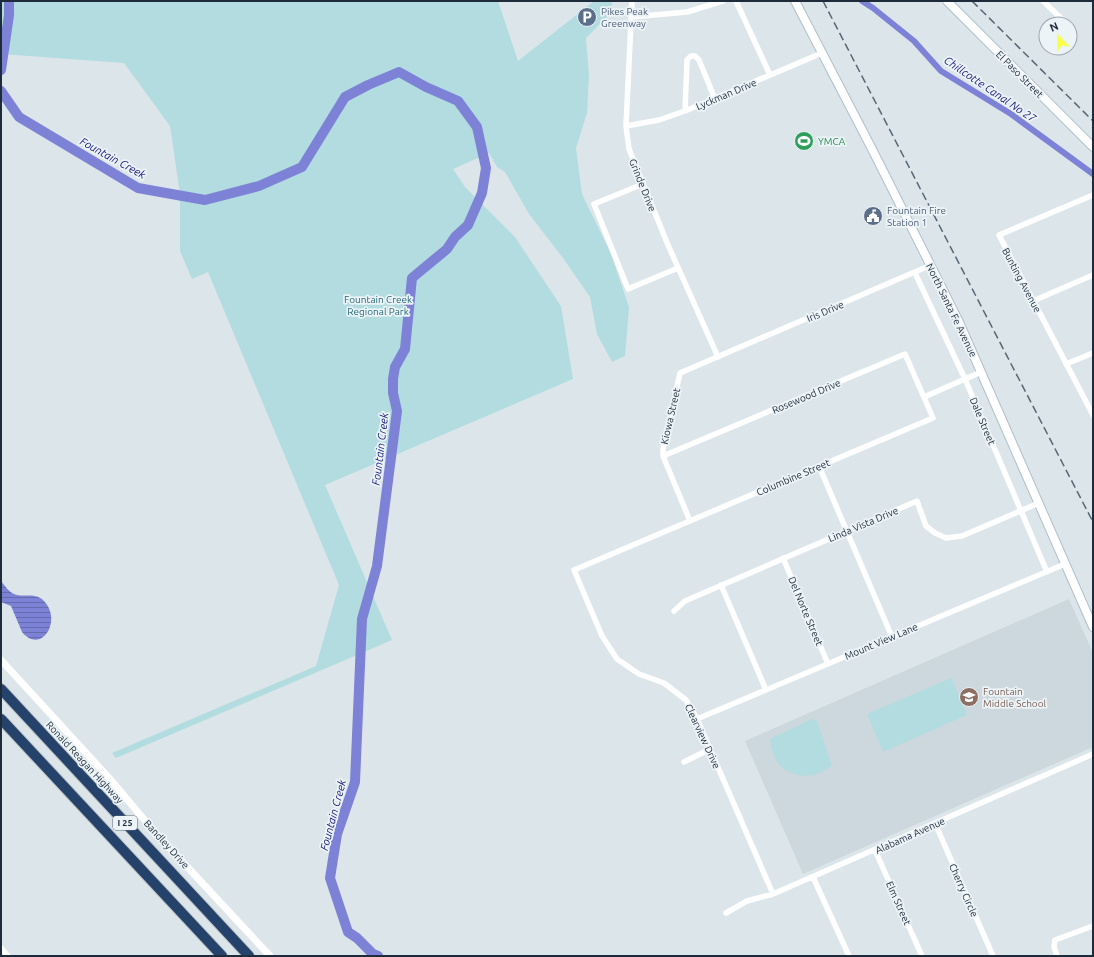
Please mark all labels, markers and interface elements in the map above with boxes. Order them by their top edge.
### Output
parking icon: Pikes Peak Greenway [576,6,598,28]
place label: Pikes Peak Greenway [601,6,648,29]
north arrow [1038,16,1078,56]
text: N [1048,20,1060,34]
street label: El Paso Street [994,49,1045,100]
water label: Chillcotte Canal No 27 [942,54,1039,125]
street label: Lyckman Drive [694,77,758,112]
sports icon: YMCA [793,130,815,152]
water label: Fountain Creek [78,135,148,181]
place label: YMCA [818,136,846,147]
street label: Grinde Drive [627,157,658,213]
public building icon: Fountain Fire Station 1 [862,205,884,227]
place label: Fountain Fire Station 1 [887,205,946,228]
street label: Bunting Avenue [1000,246,1043,314]
street label: North Santa Fe Avenue [924,262,979,359]
park label: Fountain Creek Regional Park [344,294,412,317]
street label: Iris Drive [805,299,845,324]
street label: Rosewood Drive [770,377,842,416]
street label: Kiowa Street [659,387,682,445]
street label: Dale Street [968,396,998,447]
water label: Fountain Creek [370,412,390,486]
street label: Columbine Street [755,457,832,498]
street label: Linda Vista Drive [827,505,900,544]
street label: Del Norte Street [786,575,825,647]
street label: Mount View Lane [843,621,919,662]
school or university icon: Fountain Middle School [958,686,980,708]
place label: Fountain Middle School [983,686,1047,709]
street label: Clearview Drive [683,702,722,770]
street label: Ronald Reagan Highway [44,719,126,806]
water label: Fountain Creek [318,778,348,852]
street label: Alabama Avenue [874,815,947,856]
road number: I 25 [113,816,137,830]
street label: Bandley Drive [142,818,191,871]
street label: Cherry Circle [947,862,980,919]
street label: Elm Street [884,879,913,927]

